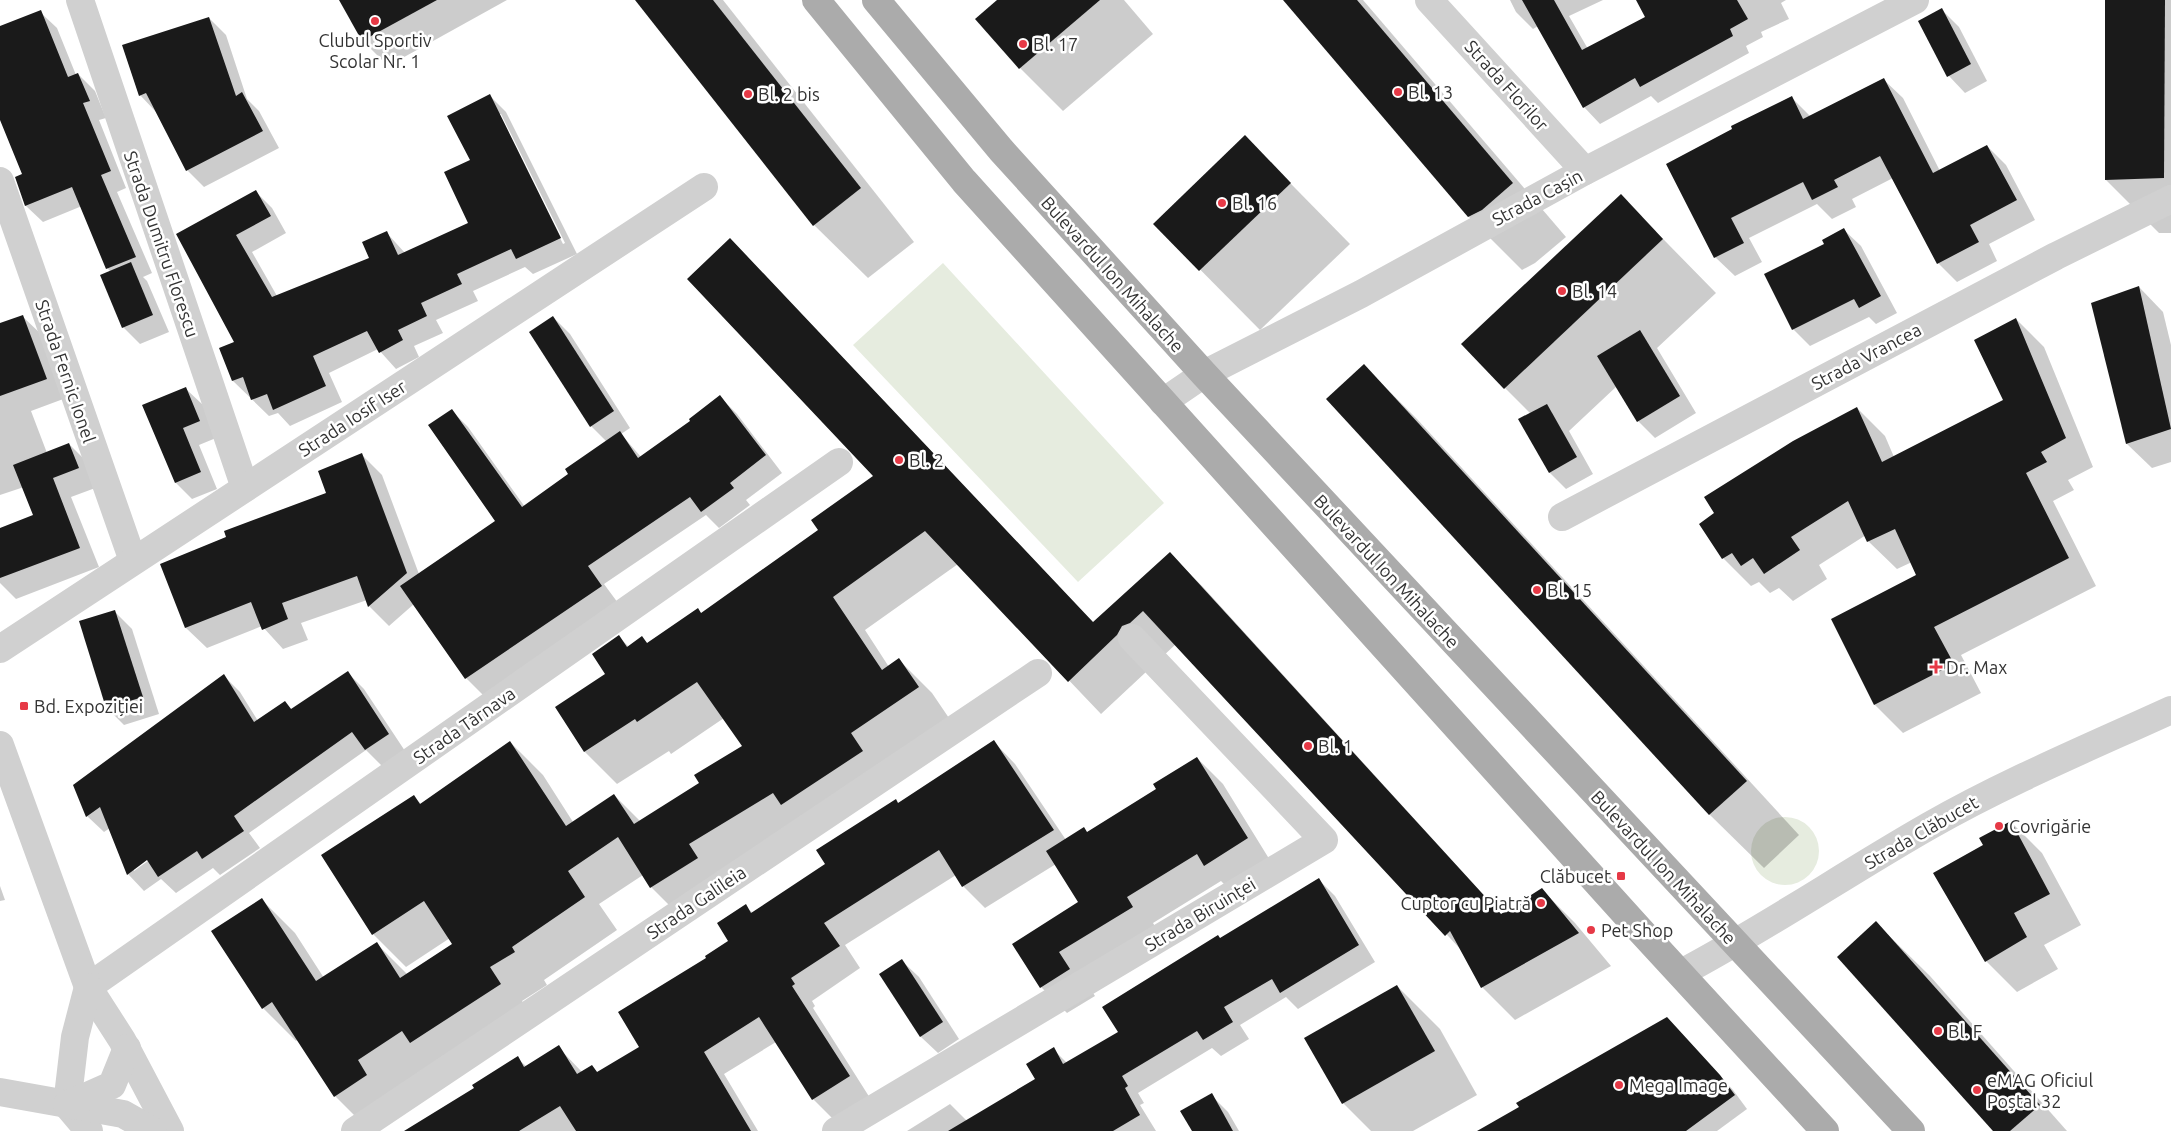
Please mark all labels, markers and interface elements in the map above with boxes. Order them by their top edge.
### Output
marker: Clubul Sportiv Scolar Nr. 1 [369,15,381,27]
place label: Clubul Sportiv Scolar Nr. 1 [318,30,432,71]
place label: Bl. 17 [1033,34,1078,54]
street label: Strada Florilor [1461,36,1553,134]
marker: Bl. 17 [1017,38,1029,50]
place label: Bl. 13 [1408,82,1453,102]
place label: Bl. 2 bis [758,84,820,104]
marker: Bl. 13 [1392,86,1404,98]
marker: Bl. 2 bis [742,88,754,100]
street label: Strada Dumitru Florescu [121,148,203,340]
street label: Strada Cașin [1488,165,1586,229]
street label: Bulevardul Ion Mihalache [1038,192,1188,356]
place label: Bl. 16 [1232,193,1277,213]
marker: Bl. 16 [1216,197,1228,209]
place label: Bl. 14 [1572,281,1617,301]
marker: Bl. 14 [1556,285,1568,297]
street label: Strada Fernic Ionel [32,297,100,445]
street label: Strada Vrancea [1808,319,1924,393]
street label: Strada Iosif Iser [295,376,410,460]
place label: Bl. 2 [909,450,944,470]
marker: Bl. 2 [893,454,905,466]
street label: Bulevardul Ion Mihalache [1311,490,1463,652]
place label: Bl. 15 [1547,580,1592,600]
marker: Bl. 15 [1531,584,1543,596]
place label: Dr. Max [1946,657,2007,677]
marker: Dr. Max [1930,661,1942,673]
street label: Strada Târnava [409,683,519,767]
place label: Bd. Expoziției [34,696,143,716]
marker: Bd. Expoziției [18,700,30,712]
place label: Bl. 1 [1318,736,1353,756]
marker: Bl. 1 [1302,740,1314,752]
street label: Bulevardul Ion Mihalache [1588,786,1740,948]
street label: Strada Clăbucet [1861,791,1981,873]
place label: Covrigărie [2009,816,2091,836]
marker: Covrigărie [1993,820,2005,832]
street label: Strada Galileia [643,862,749,942]
place label: Clăbucet [1540,866,1611,886]
marker: Clăbucet [1615,870,1627,882]
street label: Strada Biruinței [1141,873,1259,955]
place label: Cuptor cu Piatră [1401,893,1531,913]
marker: Cuptor cu Piatră [1535,897,1547,909]
place label: Pet Shop [1601,920,1673,940]
marker: Pet Shop [1585,924,1597,936]
place label: Bl. F [1948,1021,1982,1041]
marker: Bl. F [1932,1025,1944,1037]
place label: eMAG Oficiul Poștal 32 [1987,1070,2093,1111]
place label: Mega Image [1629,1075,1728,1095]
marker: Mega Image [1613,1079,1625,1091]
marker: eMAG Oficiul Poștal 32 [1971,1084,1983,1096]

